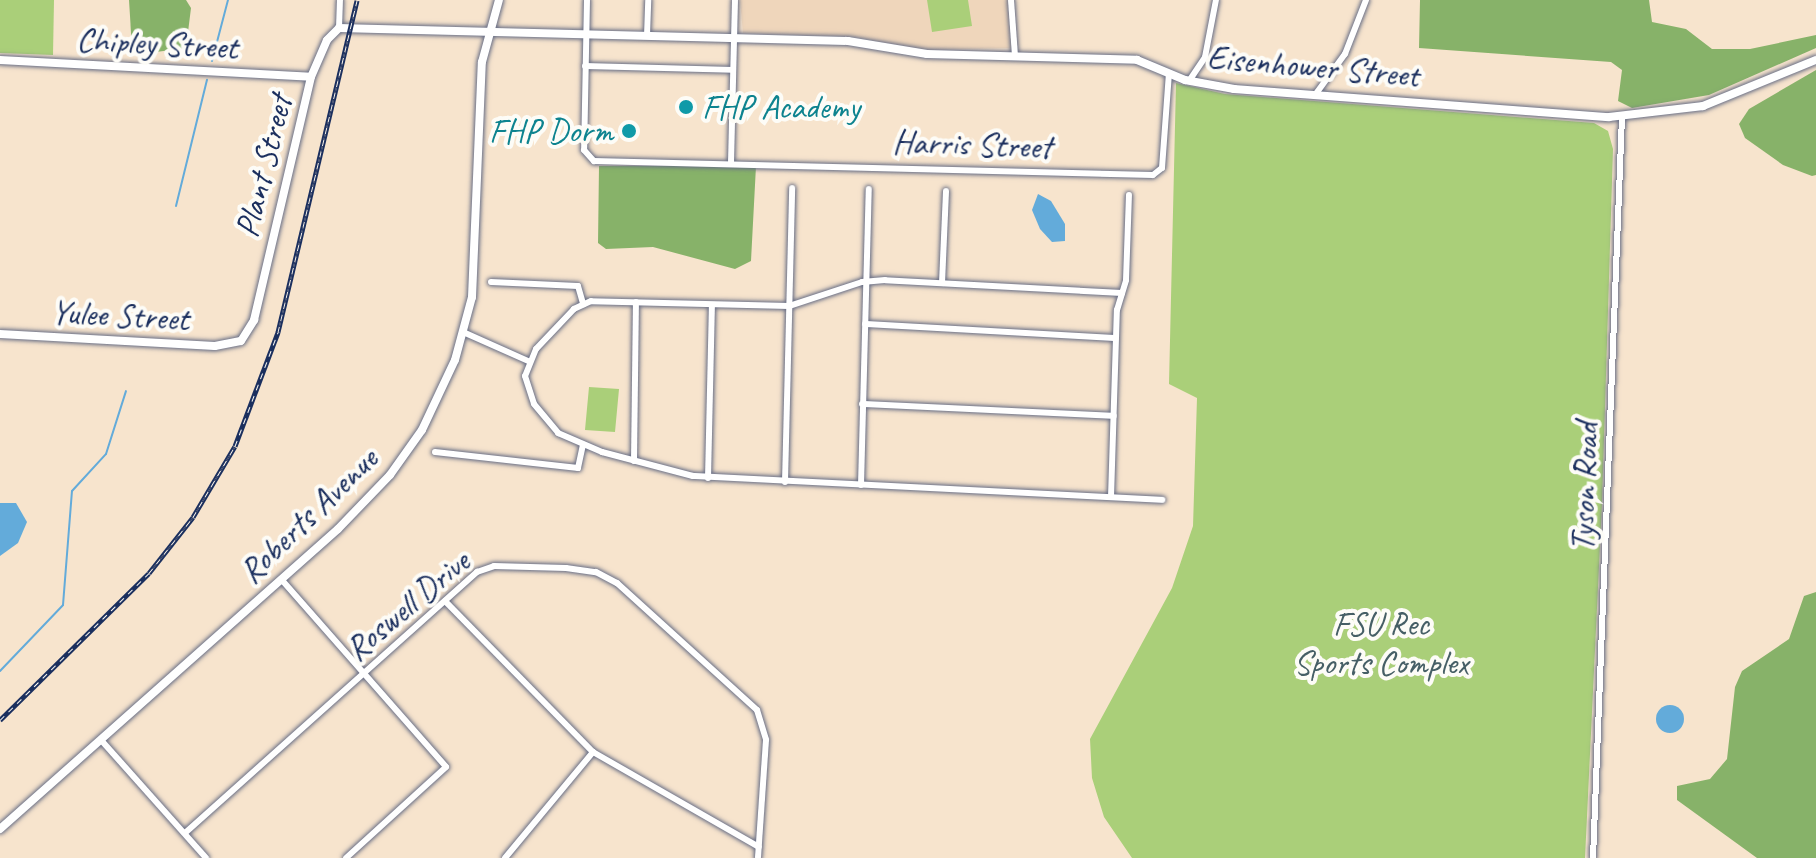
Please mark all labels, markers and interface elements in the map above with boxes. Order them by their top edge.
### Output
street label: Chipley Street [75,18,239,68]
street label: Eisenhower Street [1205,36,1421,96]
place label: FHP Academy [702,87,860,127]
street label: Plant Street [226,90,300,242]
marker: FHP Academy [677,98,695,116]
place label: FHP Dorm [489,111,613,151]
street label: Harris Street [892,121,1052,167]
marker: FHP Dorm [620,122,638,140]
street label: Yulee Street [50,291,190,339]
street label: Tyson Road [1561,422,1607,552]
street label: Roberts Avenue [230,439,386,591]
street label: Roswell Drive [336,541,478,669]
park label: FSU Rec Sports Complex [1294,603,1468,682]

